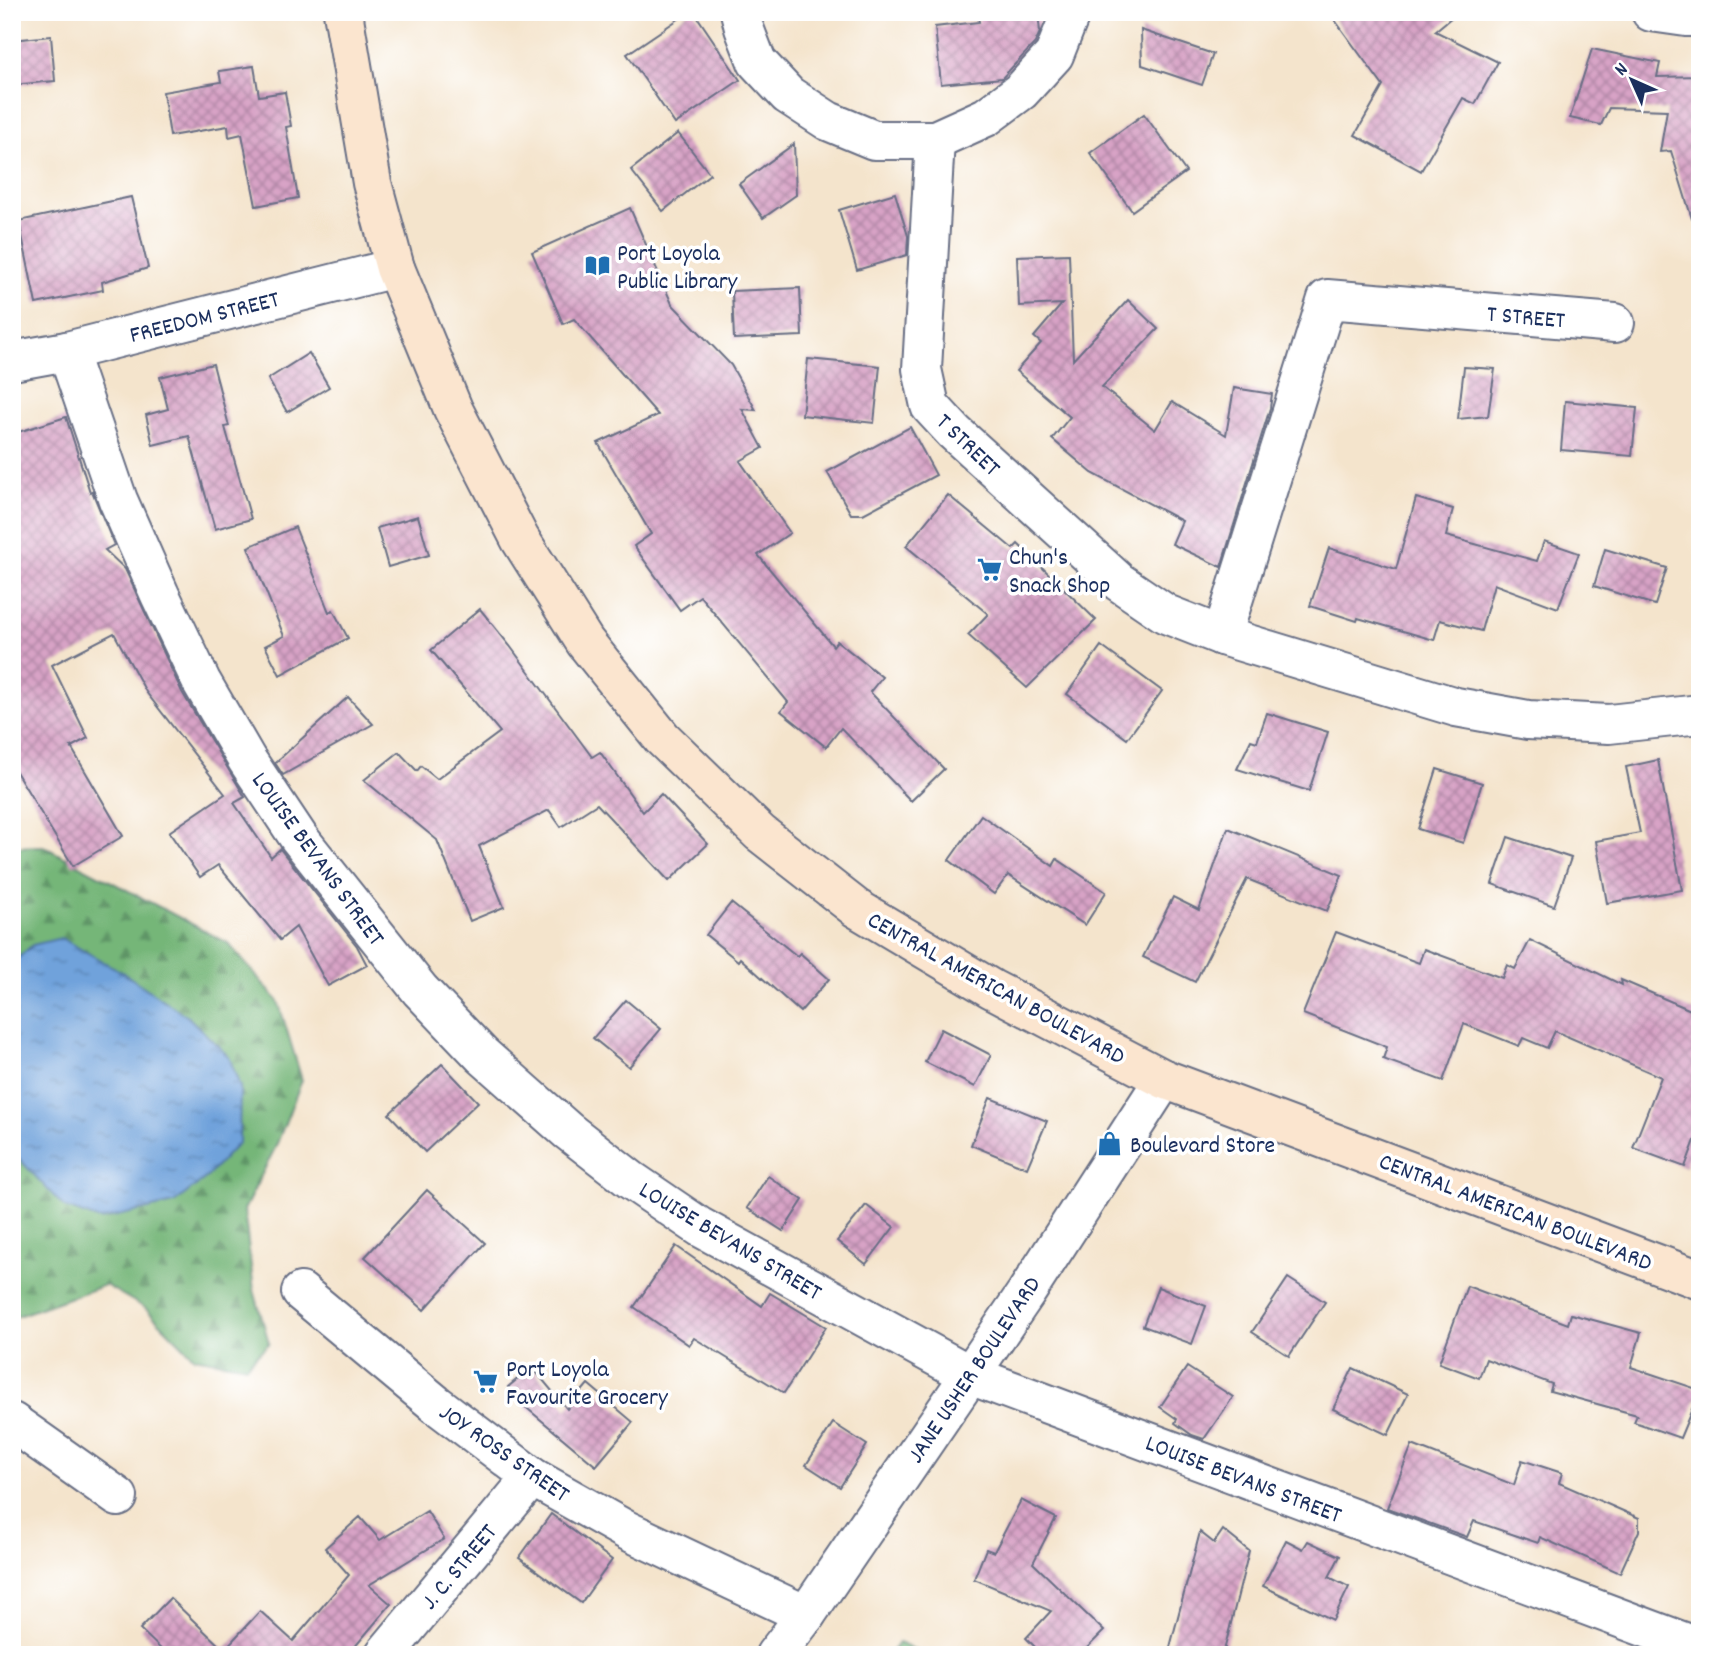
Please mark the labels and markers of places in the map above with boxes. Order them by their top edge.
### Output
place label: Port Loyola Public Library [617,238,739,300]
library icon: Port Loyola Public Library [583,252,611,280]
place label: Chun's Snack Shop [1009,542,1110,604]
supermarket icon: Chun's Snack Shop [975,556,1003,584]
shop icon: Boulevard Store [1096,1130,1124,1158]
place label: Boulevard Store [1130,1130,1275,1164]
place label: Port Loyola Favourite Grocery [506,1354,669,1416]
supermarket icon: Port Loyola Favourite Grocery [472,1368,500,1396]

